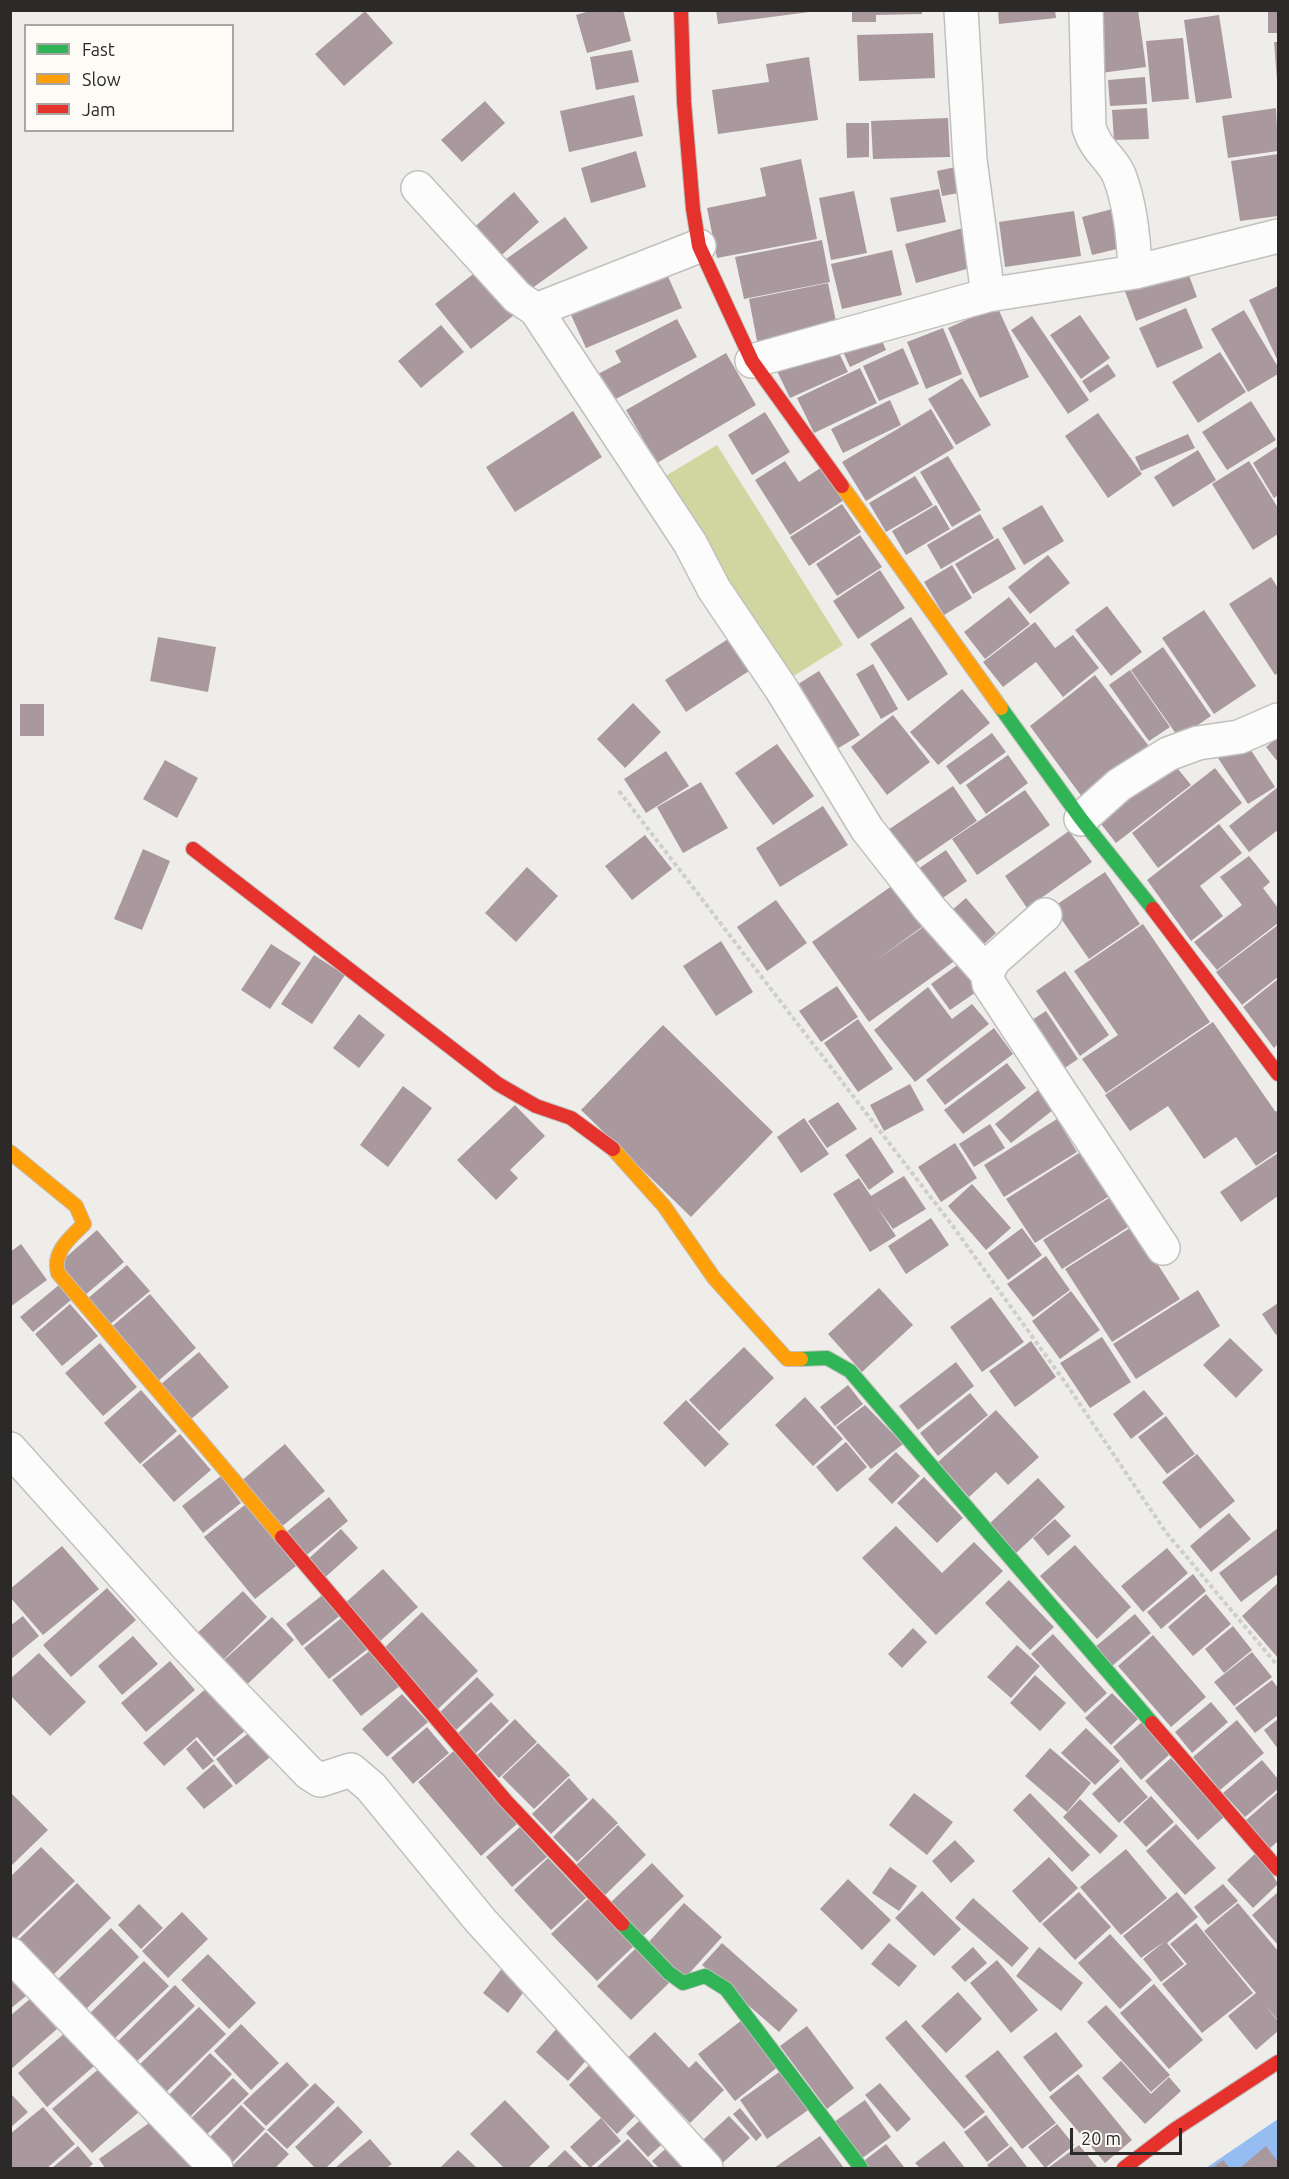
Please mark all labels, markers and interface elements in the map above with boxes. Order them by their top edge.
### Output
legend [24,24,234,132]
text: Fast [82,39,115,59]
text: Slow [82,69,121,89]
text: Jam [82,99,116,119]
scale bar [1073,2116,1186,2154]
text: 20 m [1081,2128,1121,2148]

